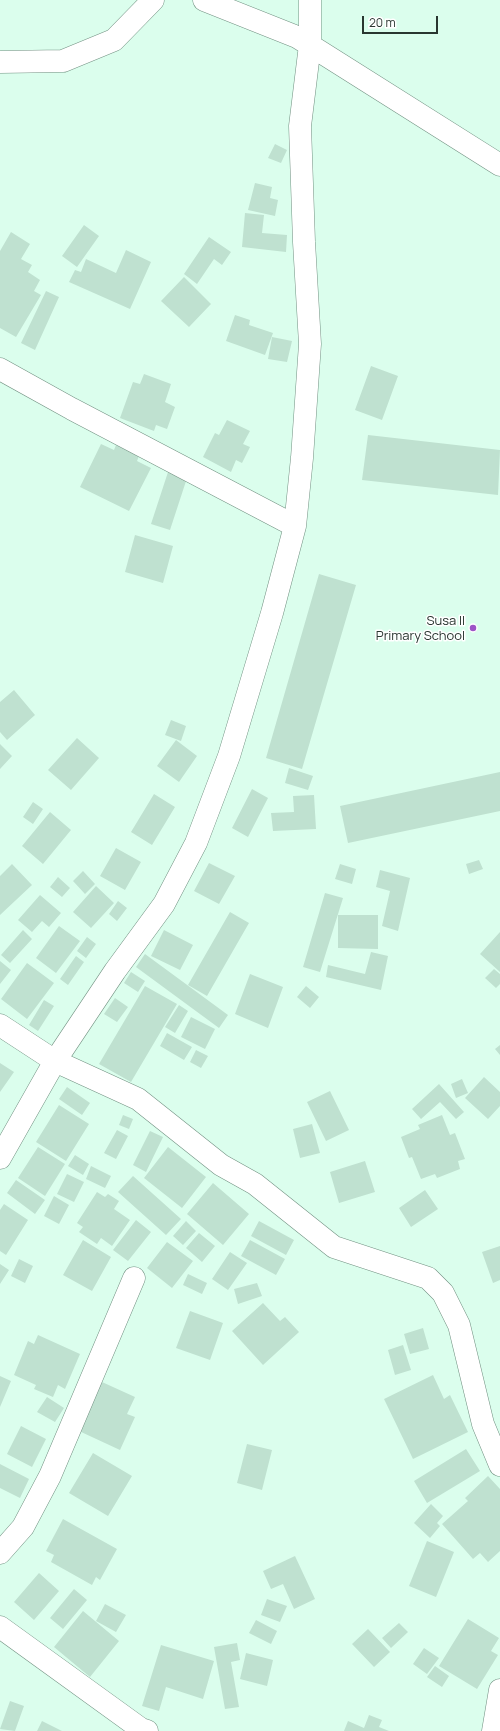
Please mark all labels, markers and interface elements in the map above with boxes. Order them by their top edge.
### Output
scale bar [364,8,440,34]
text: 20 m [369,14,396,31]
place label: Susa II Primary School [376,613,465,644]
marker: Susa II Primary School [468,623,478,633]

